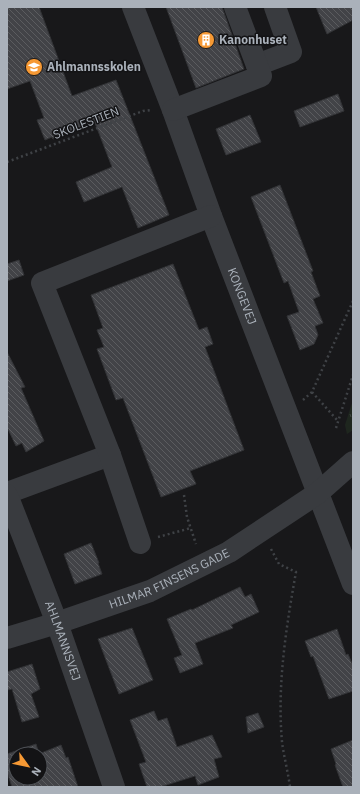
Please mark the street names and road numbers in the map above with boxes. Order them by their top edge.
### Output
street label: SKOLESTIEN [51,103,121,142]
street label: KONGEVEJ [225,265,260,327]
street label: HILMAR FINSENS GADE [107,545,232,612]
street label: AHLMANNSVEJ [42,598,84,682]

